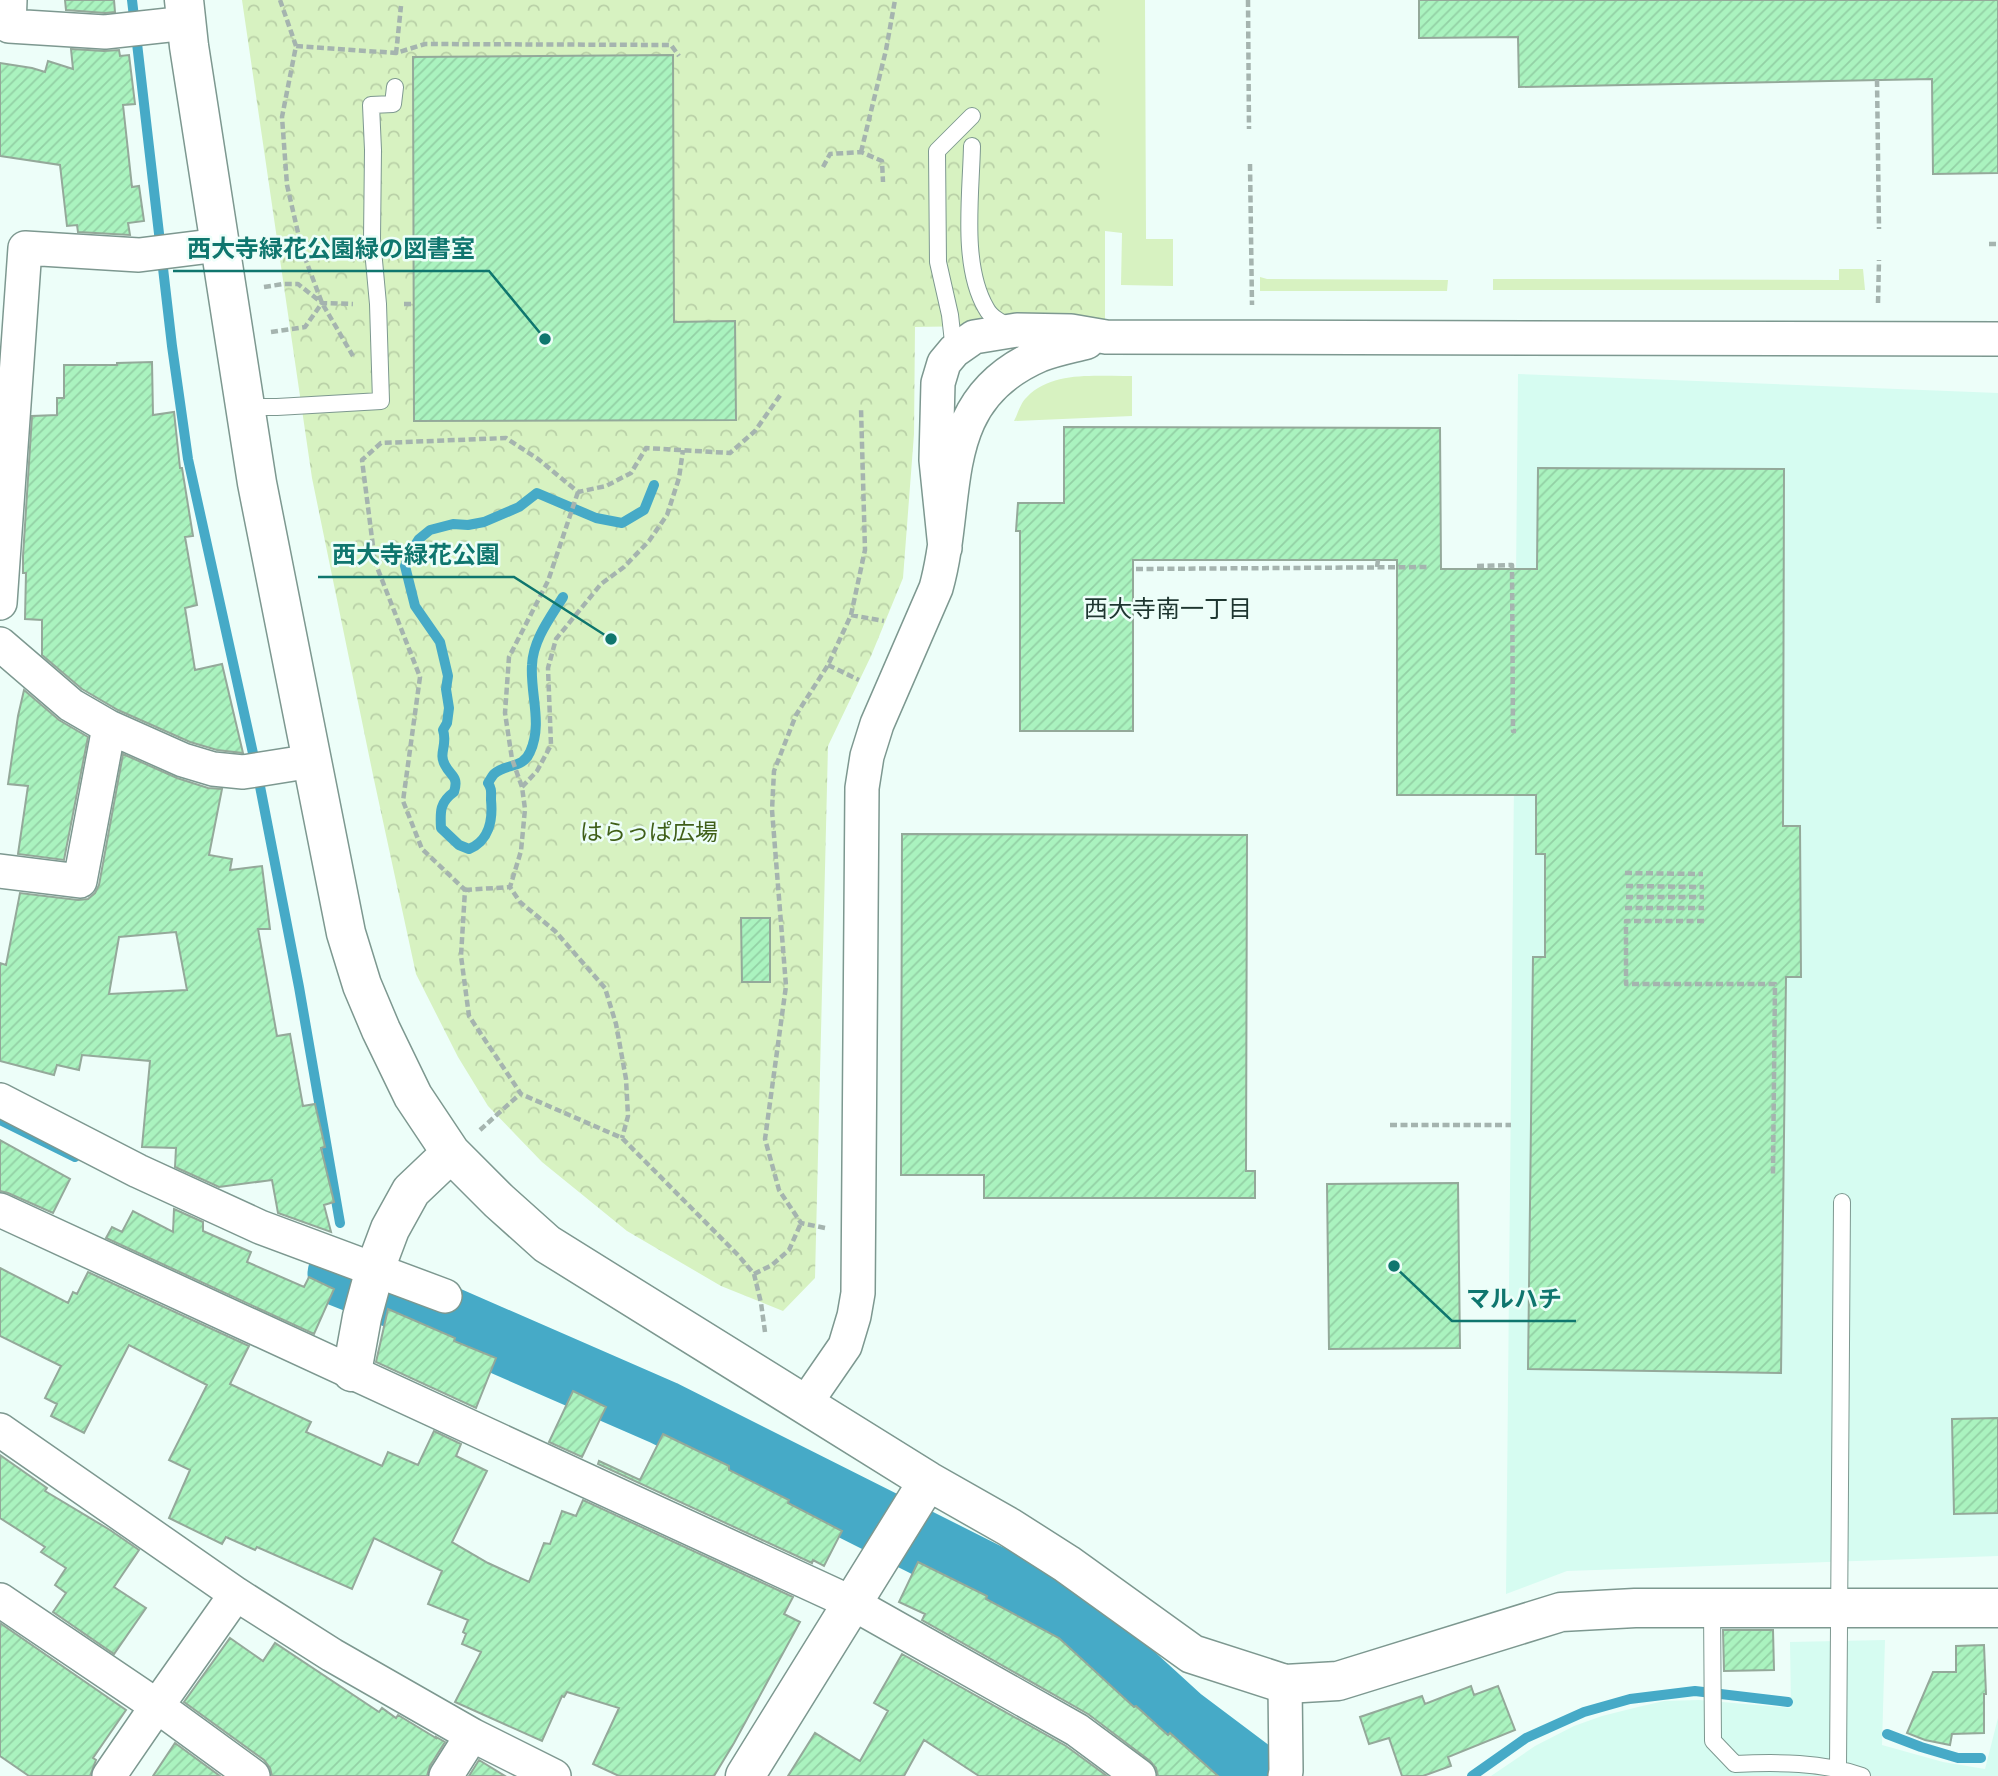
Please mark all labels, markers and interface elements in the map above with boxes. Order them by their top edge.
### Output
callout: 西大寺緑花公園緑の図書室 [173,226,489,271]
text: 西大寺緑花公園緑の図書室 [187,235,475,263]
callout: 西大寺緑花公園 [318,532,514,577]
text: 西大寺緑花公園 [332,541,500,569]
district label: 西大寺南一丁目 [1084,595,1252,623]
park label: はらっぱ広場 [580,818,718,846]
callout: マルハチ [1452,1276,1576,1321]
text: マルハチ [1466,1285,1562,1313]

